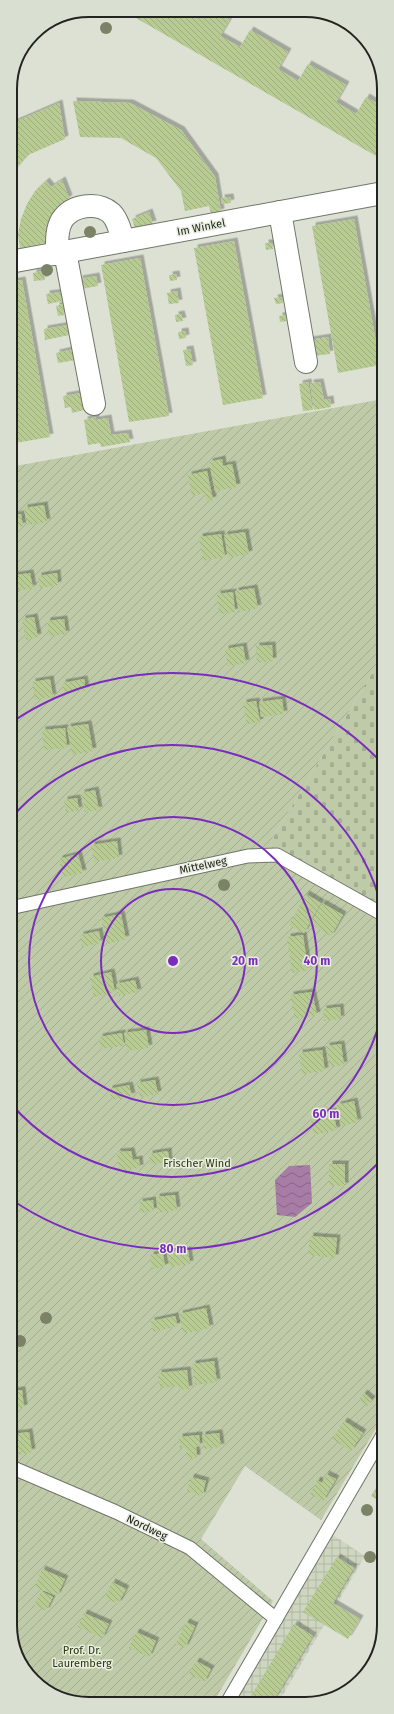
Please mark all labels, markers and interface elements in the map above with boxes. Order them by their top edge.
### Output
street label: Im Winkel [176,216,226,239]
street label: Mittelweg [178,854,228,877]
centre of rings [166,954,180,968]
text: 20 m [232,954,258,968]
text: 40 m [304,954,330,968]
text: 60 m [313,1107,339,1121]
park label: Frischer Wind [163,1157,231,1170]
text: 80 m [160,1242,186,1256]
street label: Nordweg [124,1512,170,1543]
park label: Prof. Dr. Lauremberg [52,1644,112,1670]

